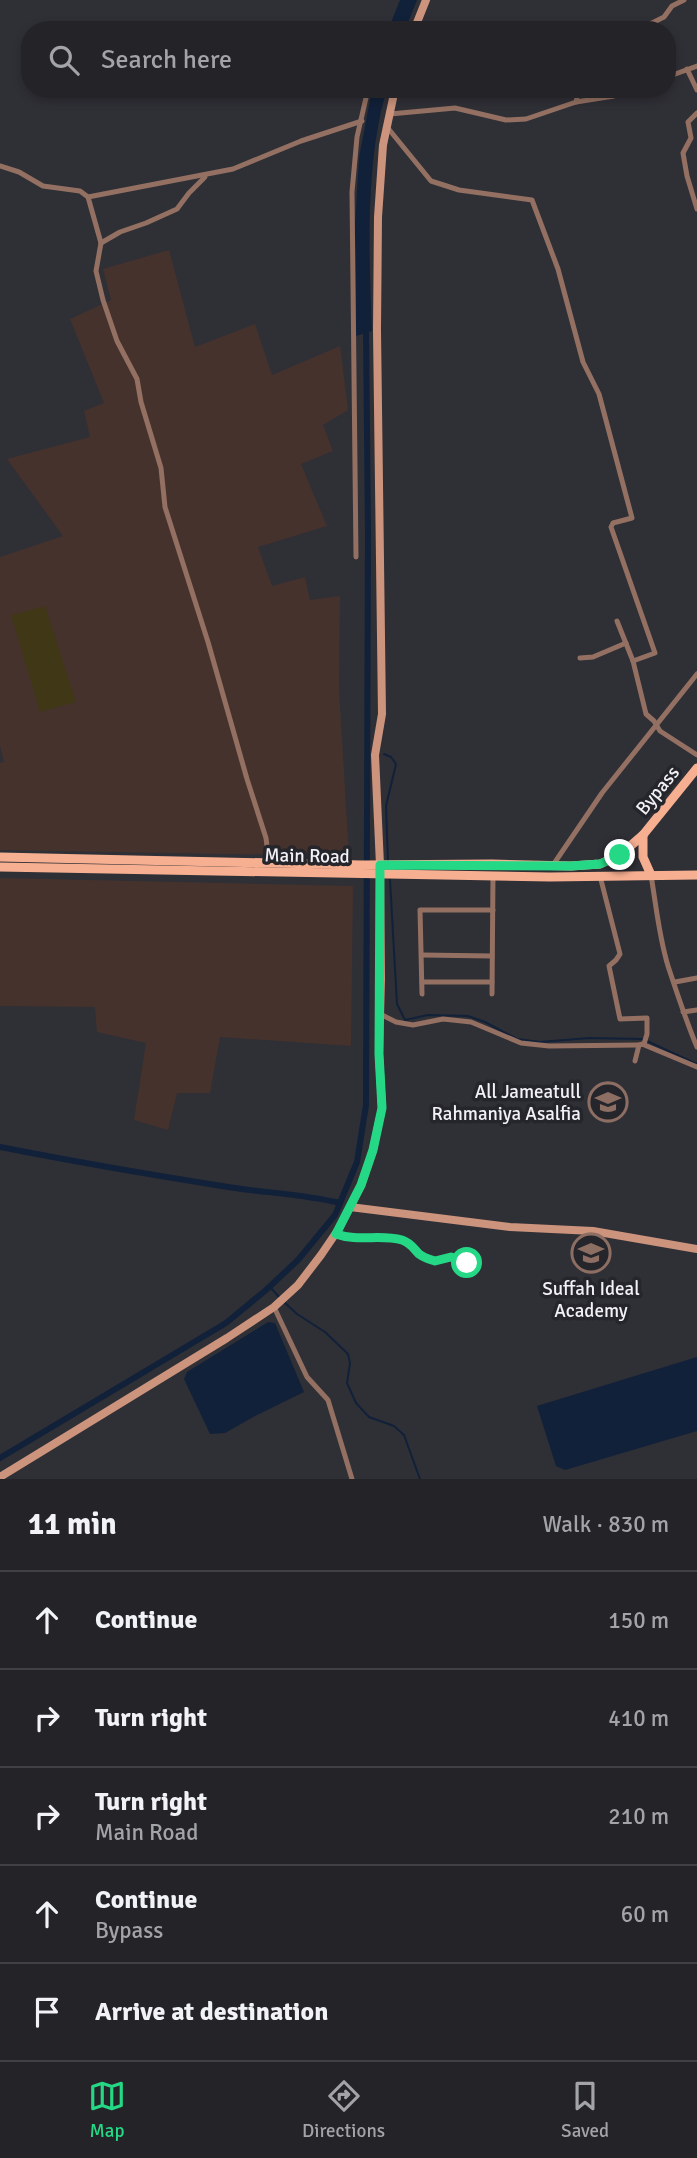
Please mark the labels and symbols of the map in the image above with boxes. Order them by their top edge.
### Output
street label: Bypass [631,761,685,820]
route end [604,839,635,870]
street label: Main Road [264,843,350,869]
place label: All Jameatull Rahmaniya Asalfia [431,1080,581,1126]
school or university icon: All Jameatull Rahmaniya Asalfia [587,1081,629,1123]
school or university icon: Suffah Ideal Academy [570,1232,612,1274]
route start [451,1247,482,1278]
place label: Suffah Ideal Academy [542,1277,640,1323]

